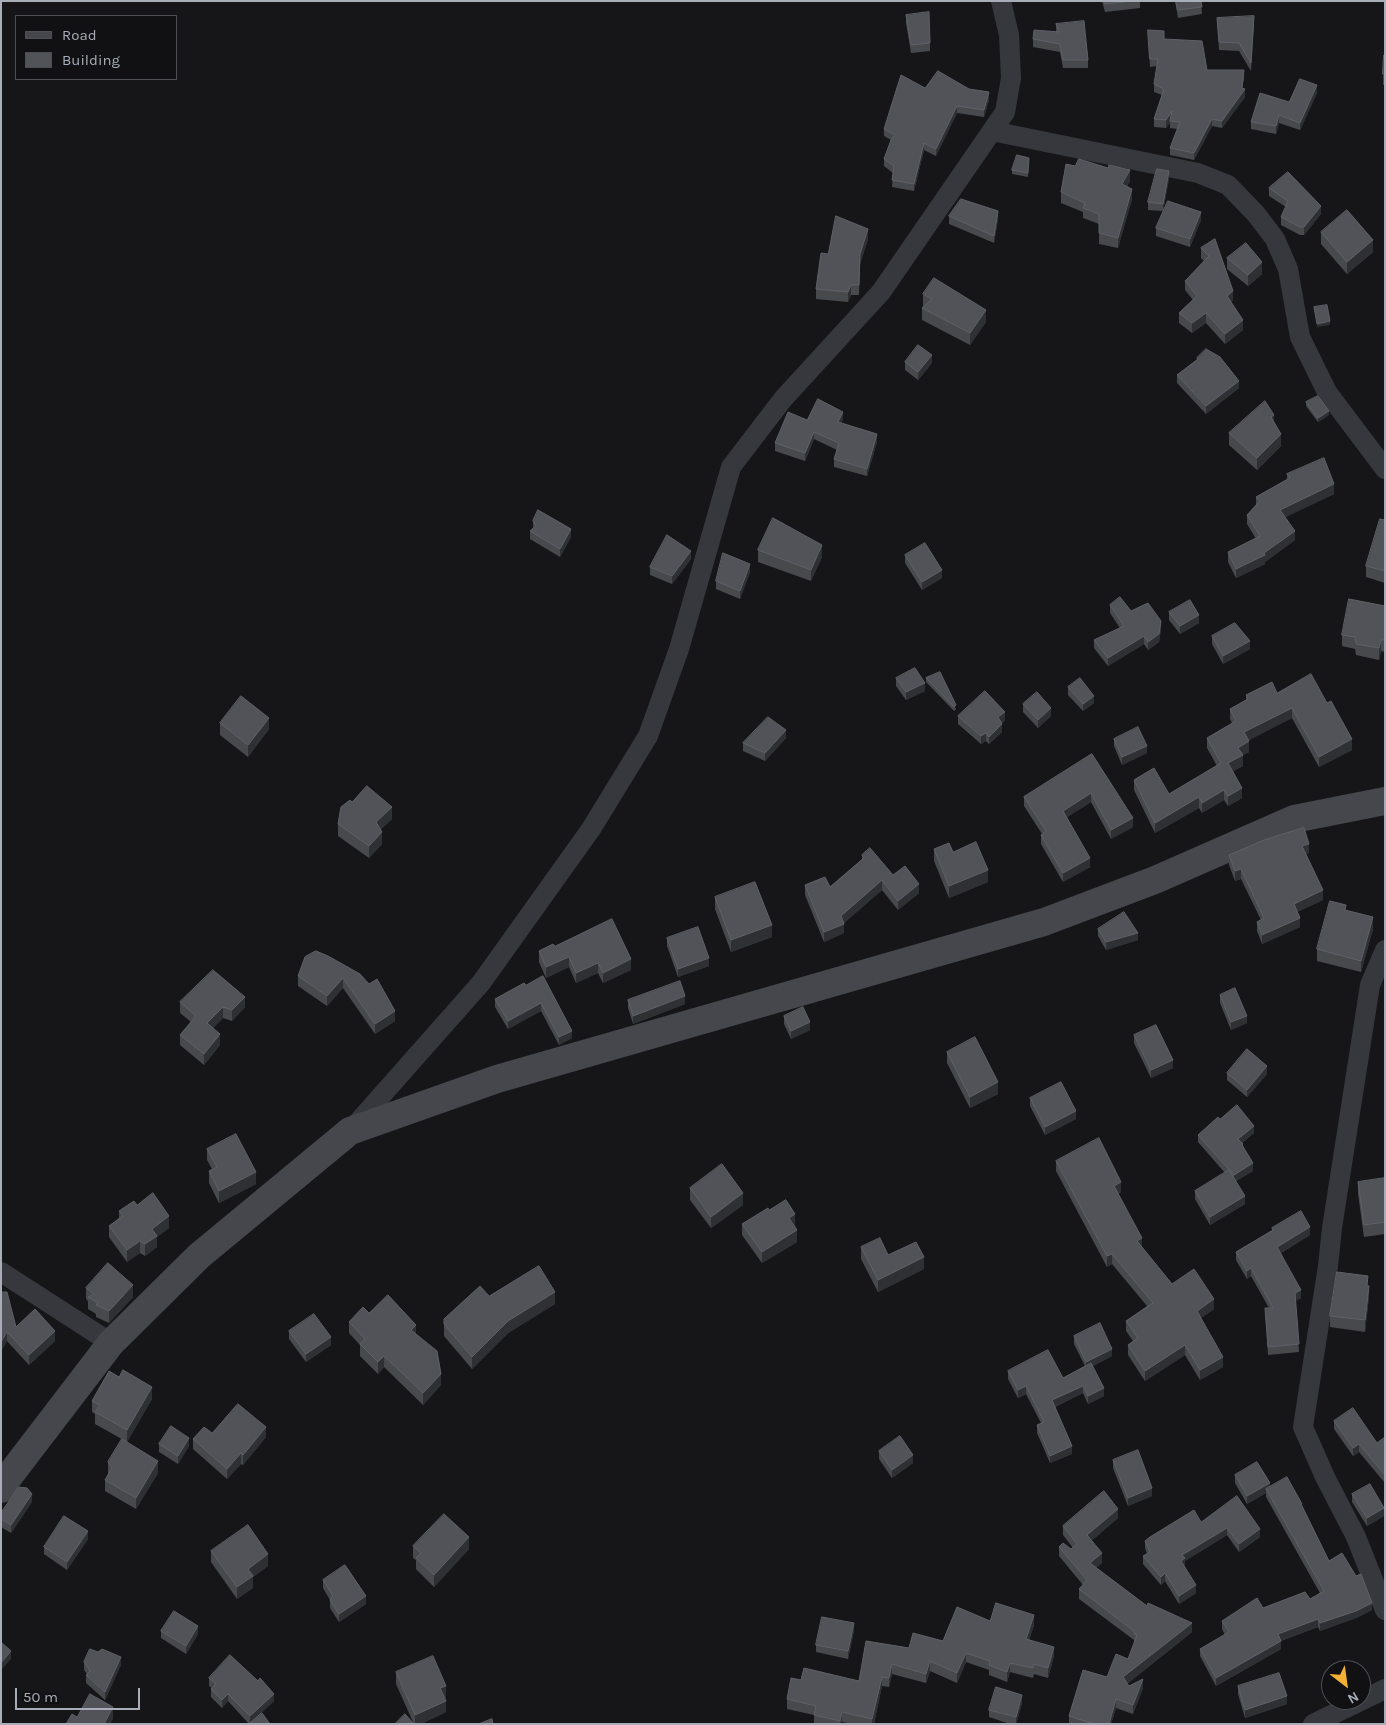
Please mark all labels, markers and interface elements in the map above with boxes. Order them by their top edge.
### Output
legend [15,15,178,80]
text: Road [62,26,97,44]
text: Building [62,51,120,69]
north arrow [1321,1660,1371,1710]
scale bar [18,1678,142,1710]
text: 50 m [23,1688,58,1706]
text: N [1345,1688,1362,1707]

